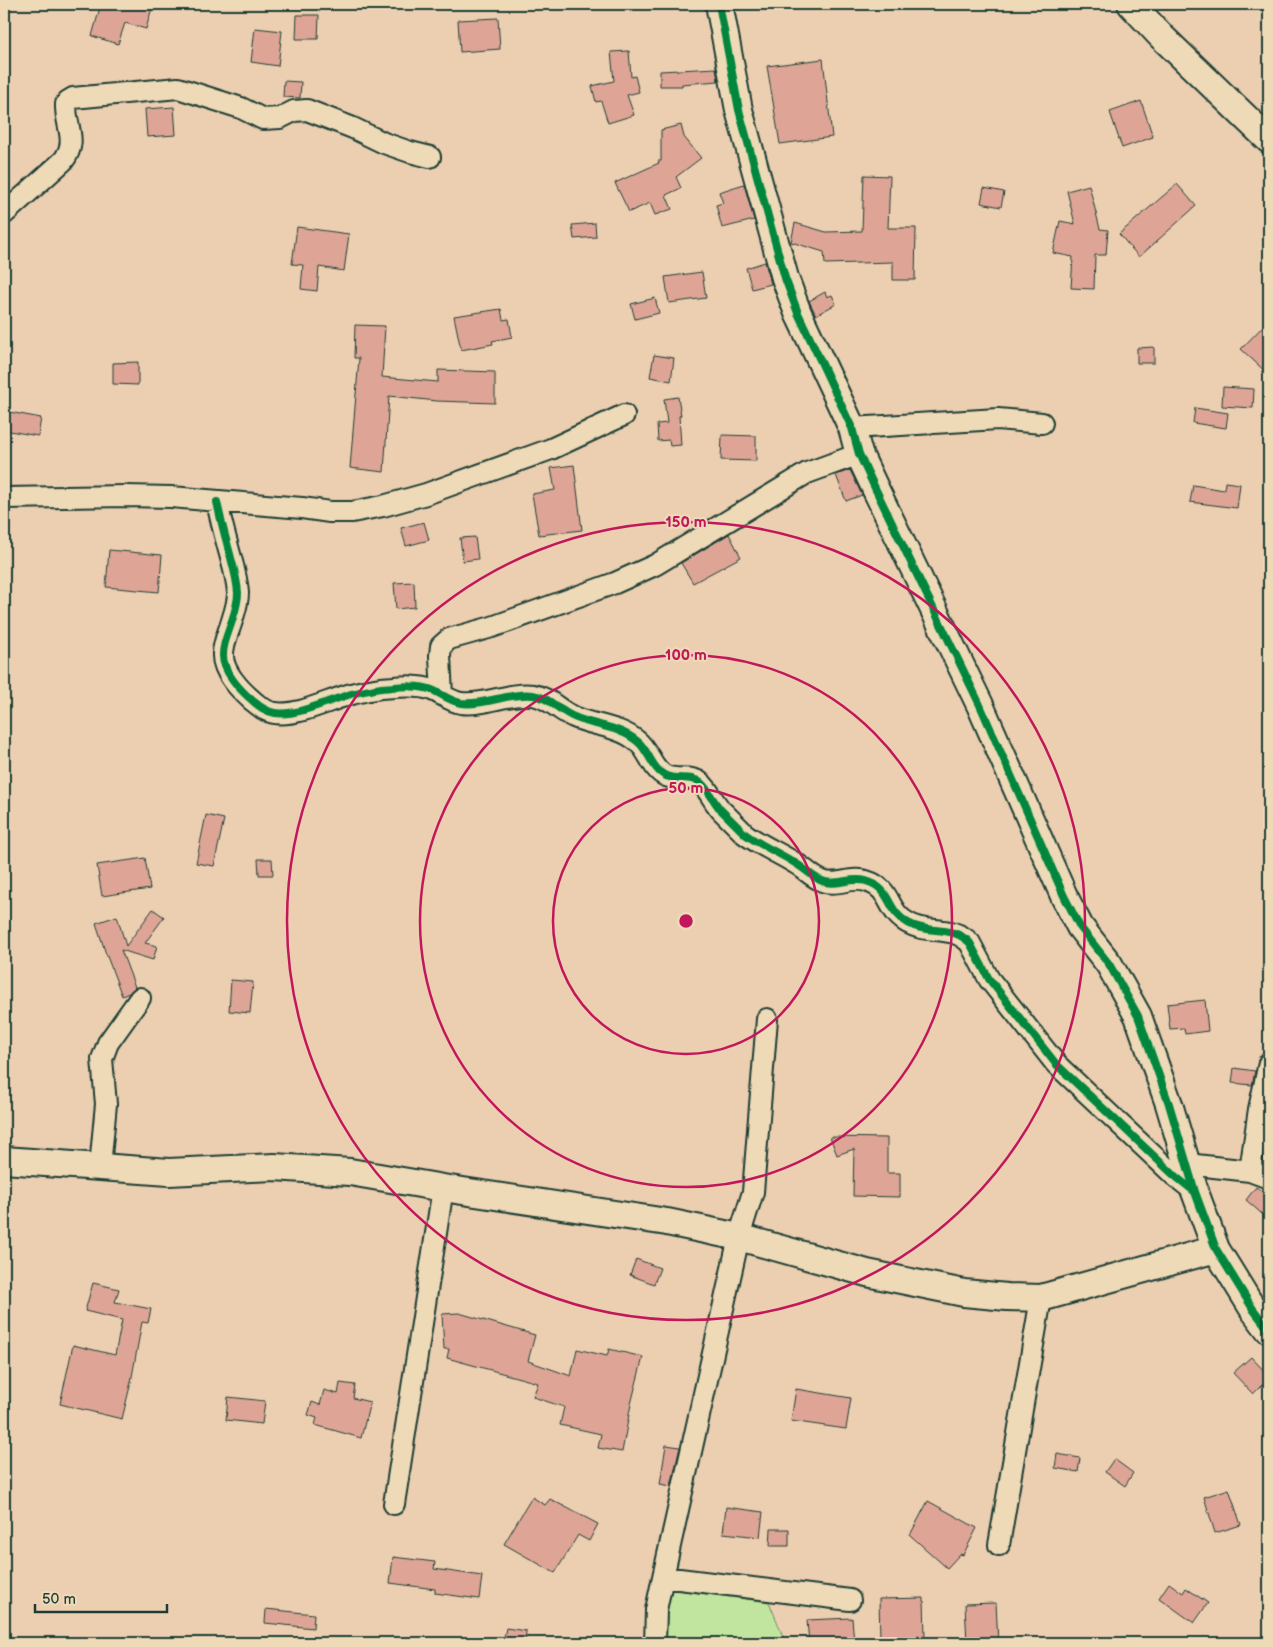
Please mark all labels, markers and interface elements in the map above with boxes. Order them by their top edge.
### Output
text: 150 m [665,513,707,532]
text: 100 m [665,646,707,665]
text: 50 m [669,779,704,798]
centre of rings [677,912,695,930]
scale bar [35,1582,168,1614]
text: 50 m [42,1590,76,1609]

